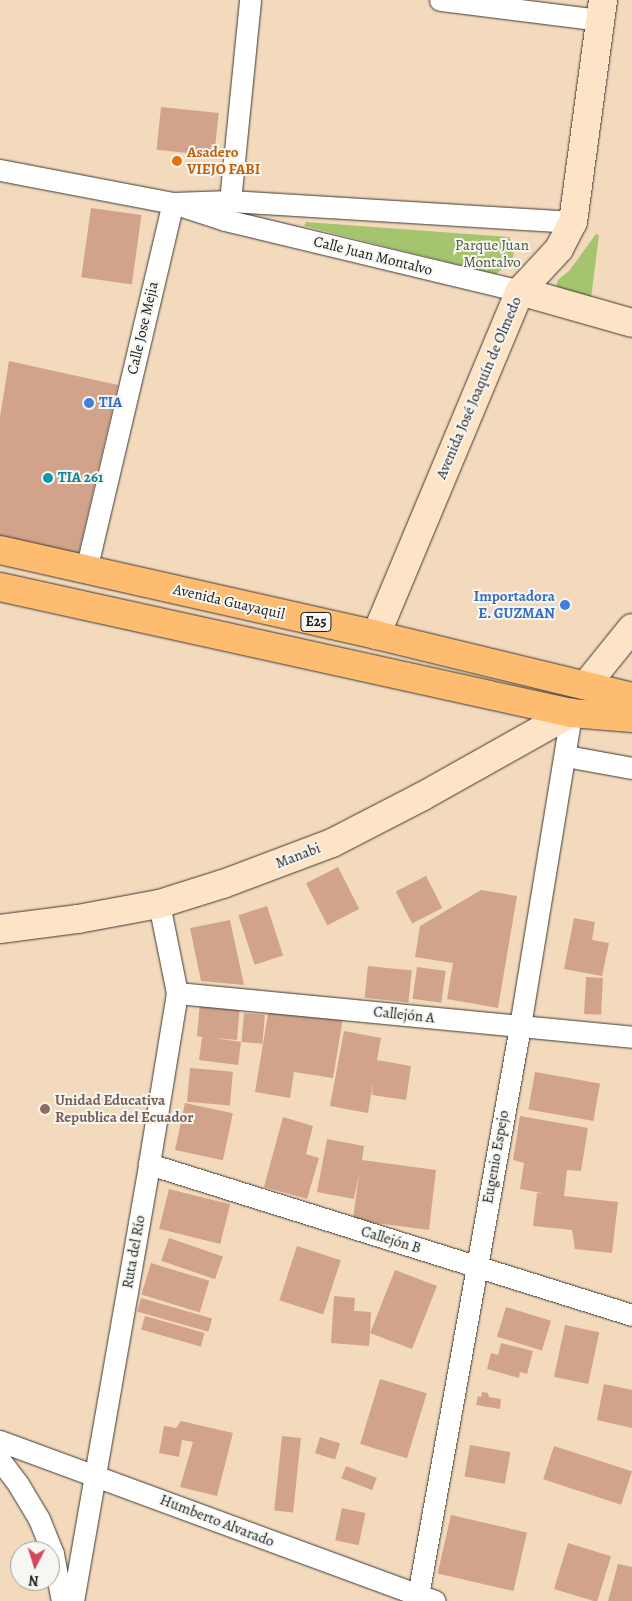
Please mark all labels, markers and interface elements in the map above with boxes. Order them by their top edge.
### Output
place label: Asadero VIEJO FABI [187,143,260,178]
marker: Asadero VIEJO FABI [171,155,183,167]
street label: Calle Juan Montalvo [312,233,434,279]
park label: Parque Juan Montalvo [455,236,529,271]
street label: Calle Jose Mejia [124,280,162,376]
street label: Avenida José Joaquín de Olmedo [432,294,526,482]
place label: TIA [99,394,122,412]
marker: TIA [83,397,95,409]
place label: TIA 261 [58,469,103,487]
marker: TIA 261 [42,472,54,484]
street label: Avenida Guayaquil [172,580,286,624]
place label: Importadora E. GUZMAN [474,587,555,622]
marker: Importadora E. GUZMAN [559,599,571,611]
road number: E25 [300,610,332,634]
street label: Manabi [273,839,323,873]
street label: Callejón A [372,1003,436,1027]
place label: Unidad Educativa Republica del Ecuador [55,1091,194,1126]
marker: Unidad Educativa Republica del Ecuador [39,1103,51,1115]
street label: Eugenio Espejo [479,1109,513,1205]
street label: Ruta del Río [119,1214,149,1290]
street label: Callejón B [359,1222,423,1258]
street label: Humberto Alvarado [157,1491,277,1551]
north arrow [10,1541,60,1591]
text: N [28,1571,40,1590]

